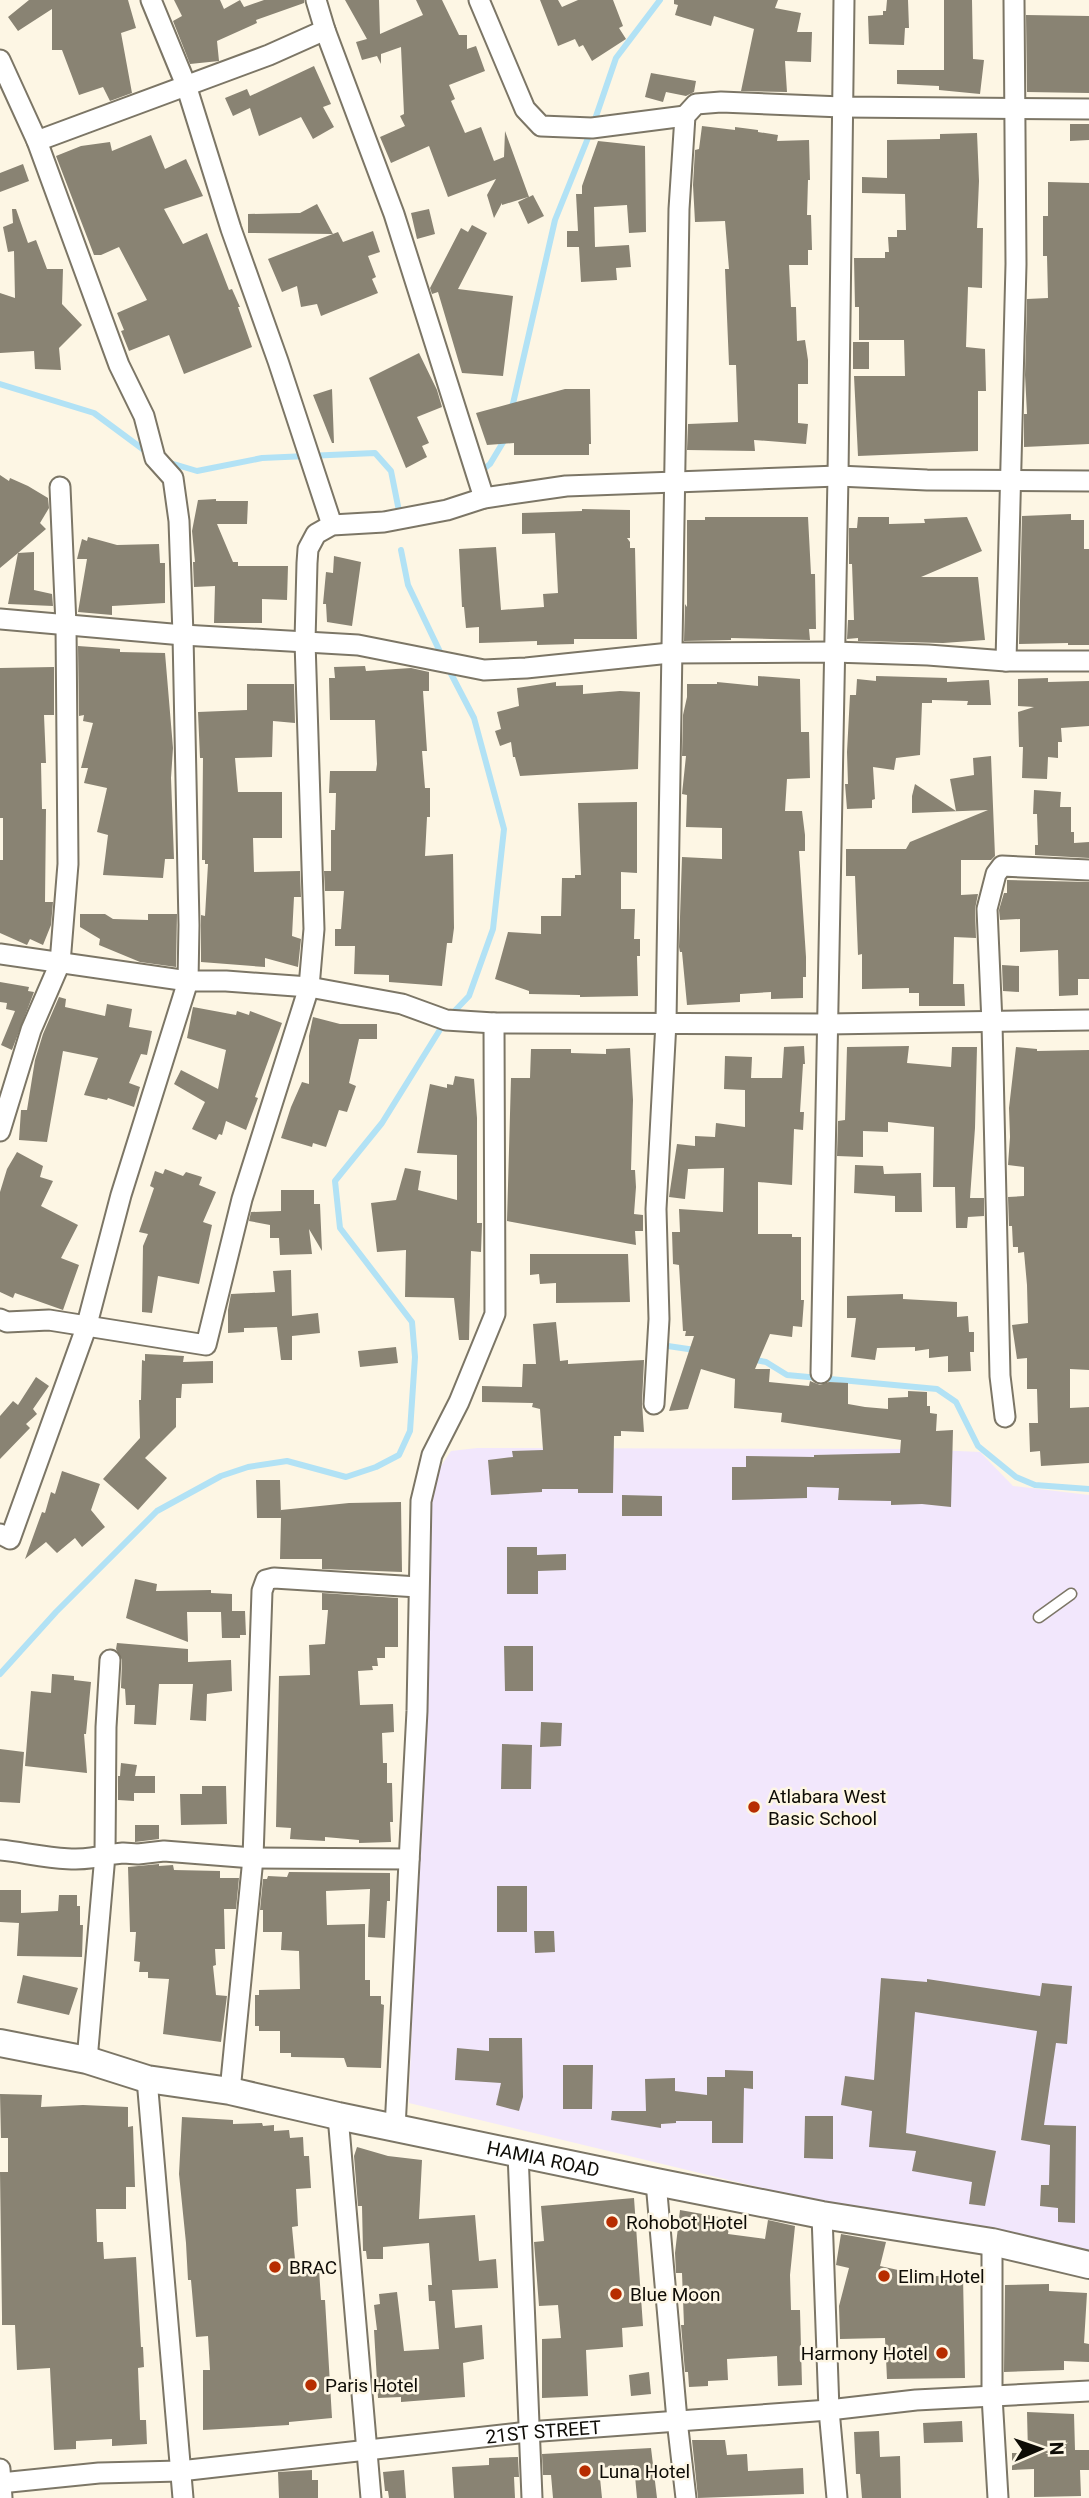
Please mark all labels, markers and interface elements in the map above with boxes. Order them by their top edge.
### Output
place label: Atlabara West Basic School [768,1785,886,1830]
marker: Atlabara West Basic School [746,1799,762,1815]
street label: HAMIA ROAD [485,2136,602,2182]
place label: Rohobot Hotel [626,2211,748,2234]
marker: Rohobot Hotel [604,2214,620,2230]
place label: BRAC [289,2256,337,2279]
marker: BRAC [267,2259,283,2275]
place label: Elim Hotel [898,2265,985,2288]
marker: Elim Hotel [876,2268,892,2284]
place label: Blue Moon [630,2283,720,2306]
marker: Blue Moon [608,2286,624,2302]
place label: Harmony Hotel [801,2342,928,2365]
marker: Harmony Hotel [934,2345,950,2361]
place label: Paris Hotel [325,2374,418,2397]
marker: Paris Hotel [303,2377,319,2393]
north arrow [1005,2414,1075,2484]
street label: 21ST STREET [484,2416,602,2449]
text: N [1045,2441,1068,2456]
place label: Luna Hotel [599,2460,690,2483]
marker: Luna Hotel [577,2463,593,2479]

